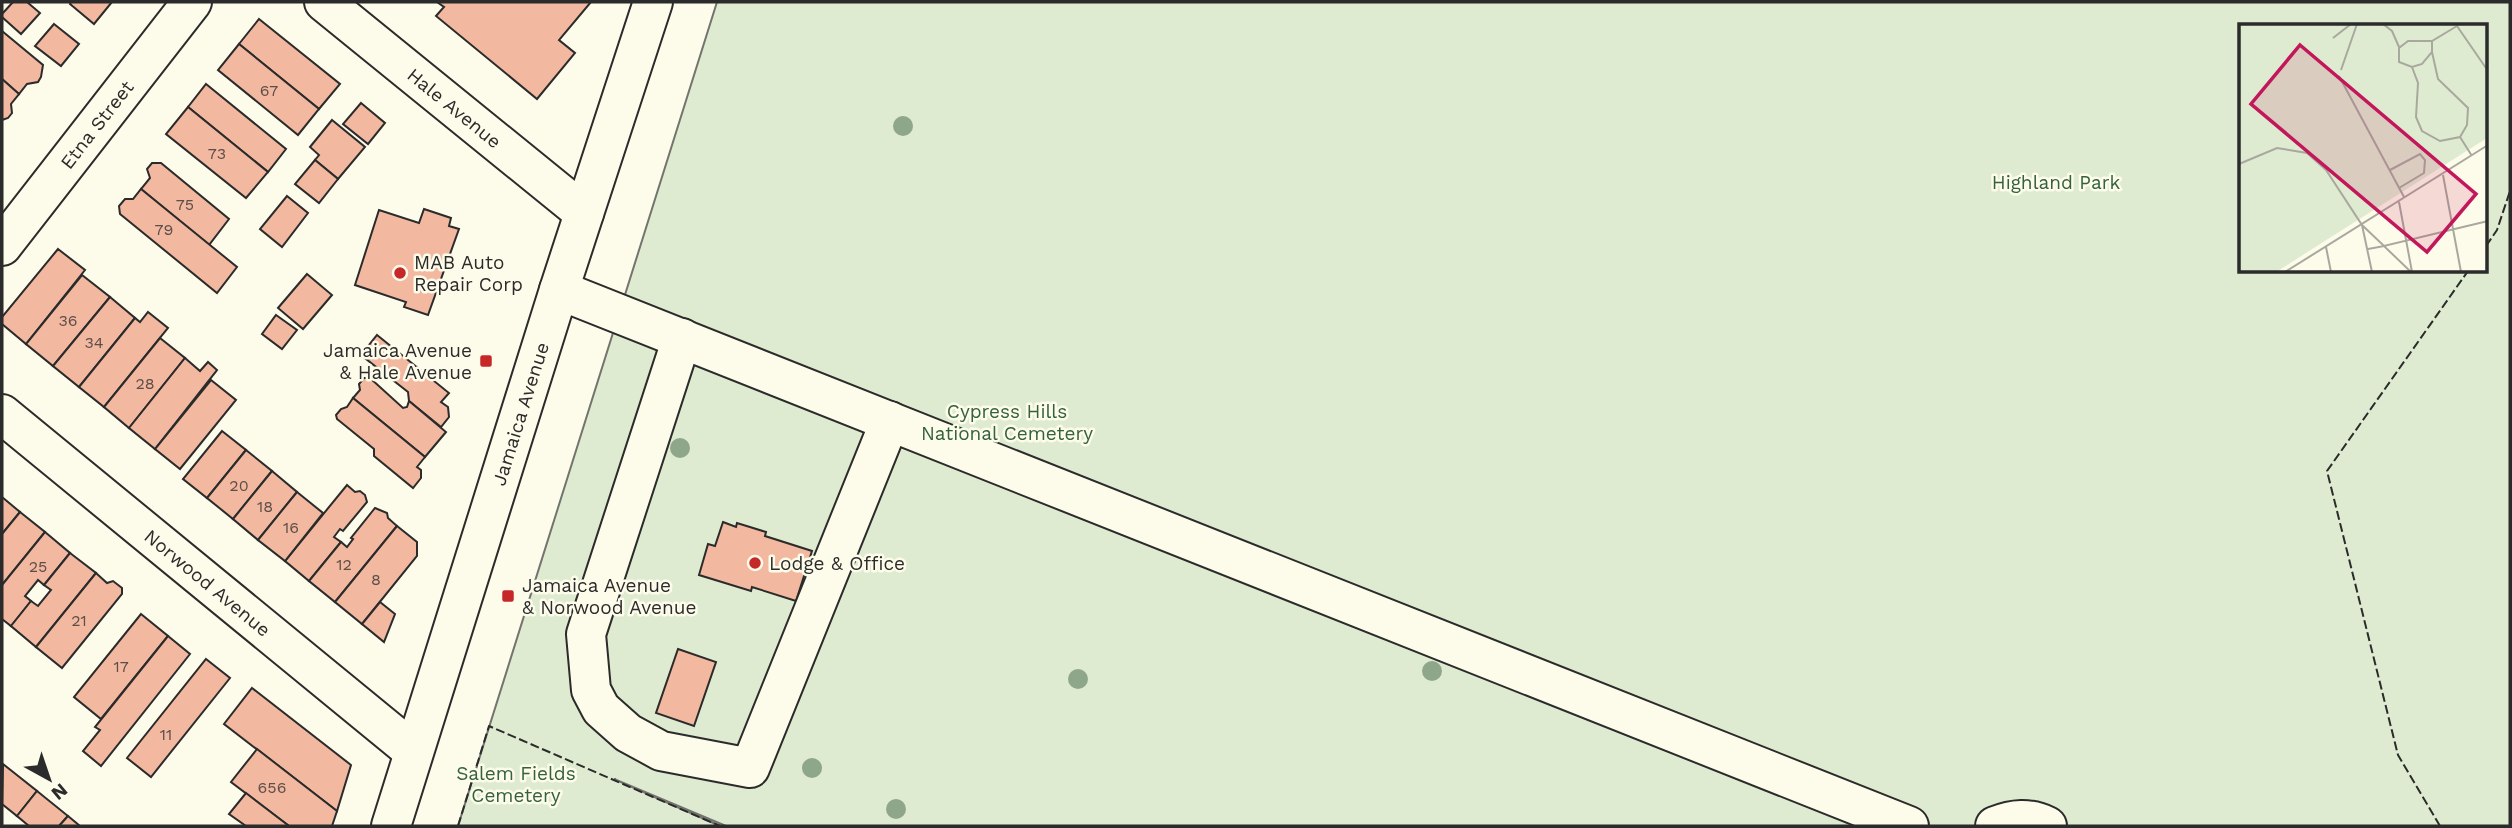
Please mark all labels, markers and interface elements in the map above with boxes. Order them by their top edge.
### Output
inset map [2239,24,2488,273]
street label: Hale Avenue [403,63,506,153]
street label: Etna Street [55,76,138,173]
house number: 67 [260,81,278,100]
house number: 73 [208,144,226,163]
park label: Highland Park [1992,171,2120,194]
house number: 75 [176,195,194,214]
house number: 79 [155,220,173,239]
place label: MAB Auto Repair Corp [414,251,523,296]
marker: MAB Auto Repair Corp [392,265,408,281]
house number: 36 [58,311,78,330]
house number: 34 [84,333,104,352]
place label: Jamaica Avenue & Hale Avenue [323,339,472,384]
street label: Jamaica Avenue [487,339,553,488]
marker: Jamaica Avenue & Hale Avenue [478,353,494,369]
house number: 28 [135,374,155,393]
park label: Cypress Hills National Cemetery [921,400,1093,445]
house number: 20 [229,476,249,495]
house number: 18 [257,497,273,516]
house number: 16 [283,518,299,537]
street label: Norwood Avenue [140,524,275,641]
place label: Lodge & Office [769,552,905,575]
house number: 12 [336,555,352,574]
marker: Lodge & Office [747,555,763,571]
house number: 25 [29,557,47,576]
house number: 8 [371,570,381,589]
place label: Jamaica Avenue & Norwood Avenue [522,574,696,619]
marker: Jamaica Avenue & Norwood Avenue [500,588,516,604]
house number: 21 [71,611,87,630]
house number: 17 [113,657,129,676]
house number: 11 [160,725,172,744]
north arrow [14,744,84,814]
park label: Salem Fields Cemetery [456,762,576,807]
text: N [47,778,72,805]
house number: 656 [258,778,286,797]

